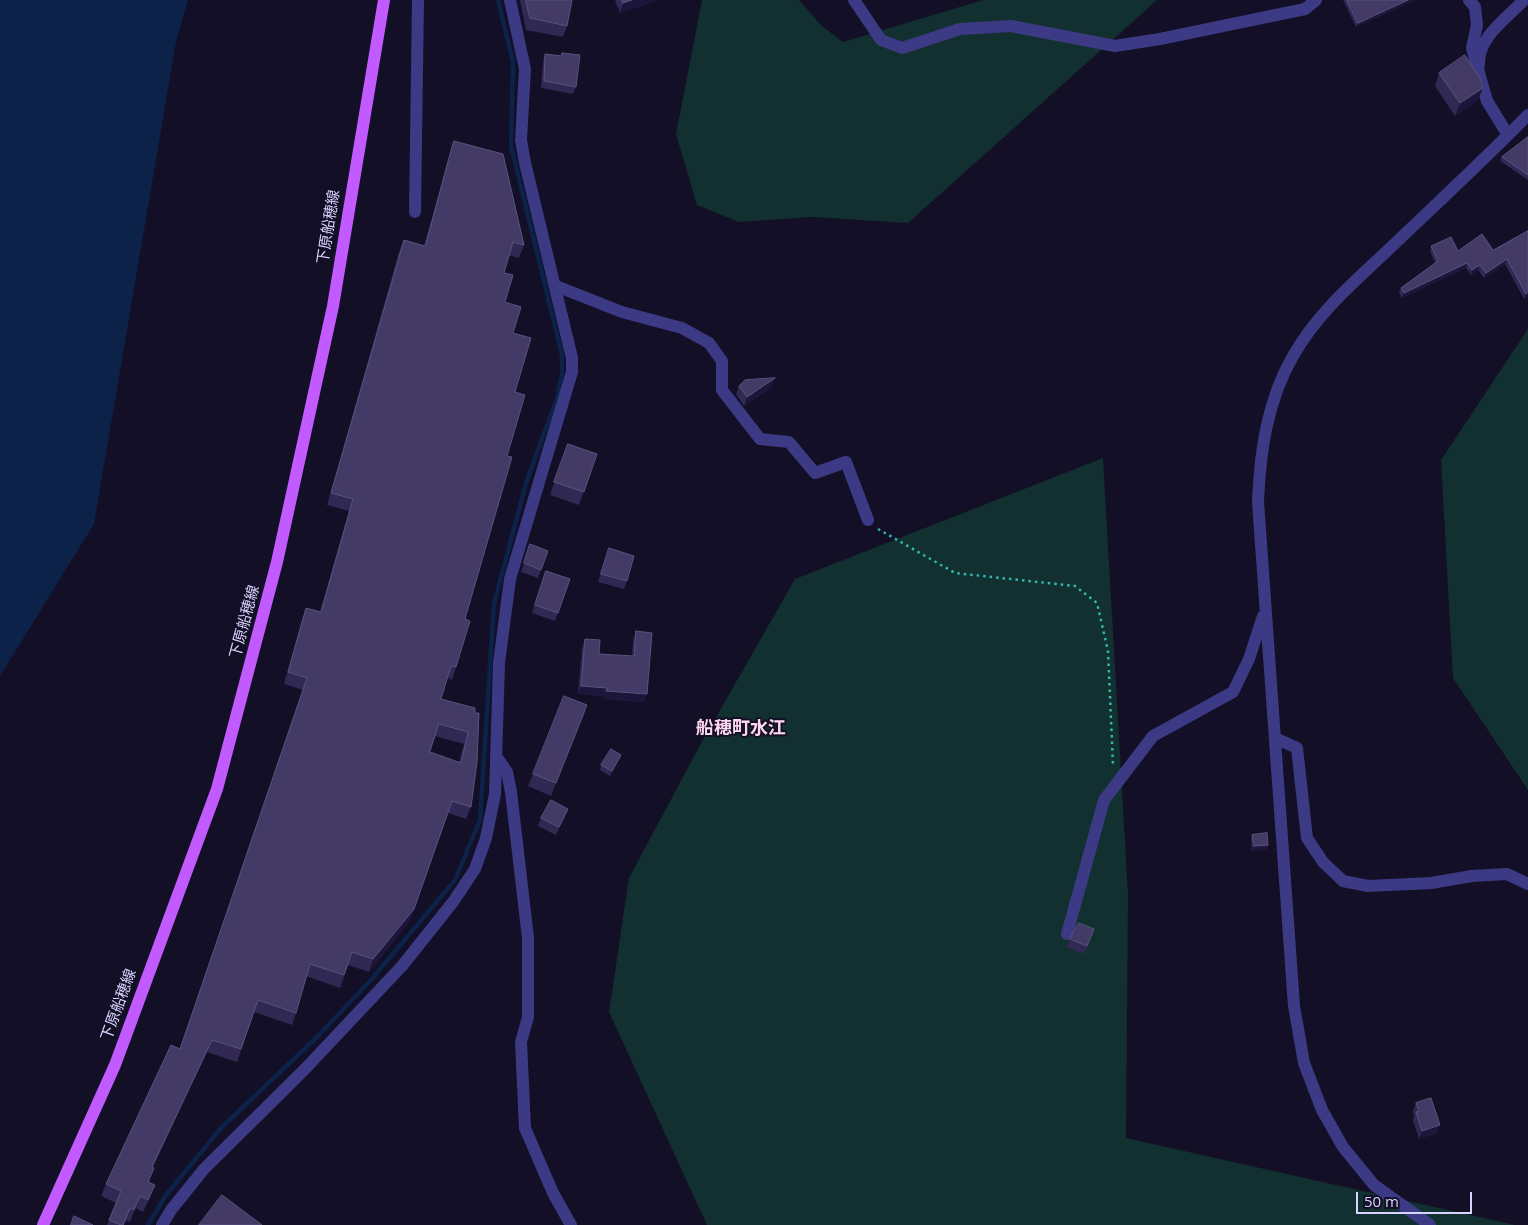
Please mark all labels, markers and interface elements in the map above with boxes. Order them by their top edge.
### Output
street label: 下原船穂線 [314,189,344,265]
street label: 下原船穂線 [227,583,263,661]
district label: 船穂町水江 [696,718,786,740]
street label: 下原船穂線 [98,967,140,1043]
scale bar [1358,1182,1474,1214]
text: 50 m [1364,1191,1399,1211]

